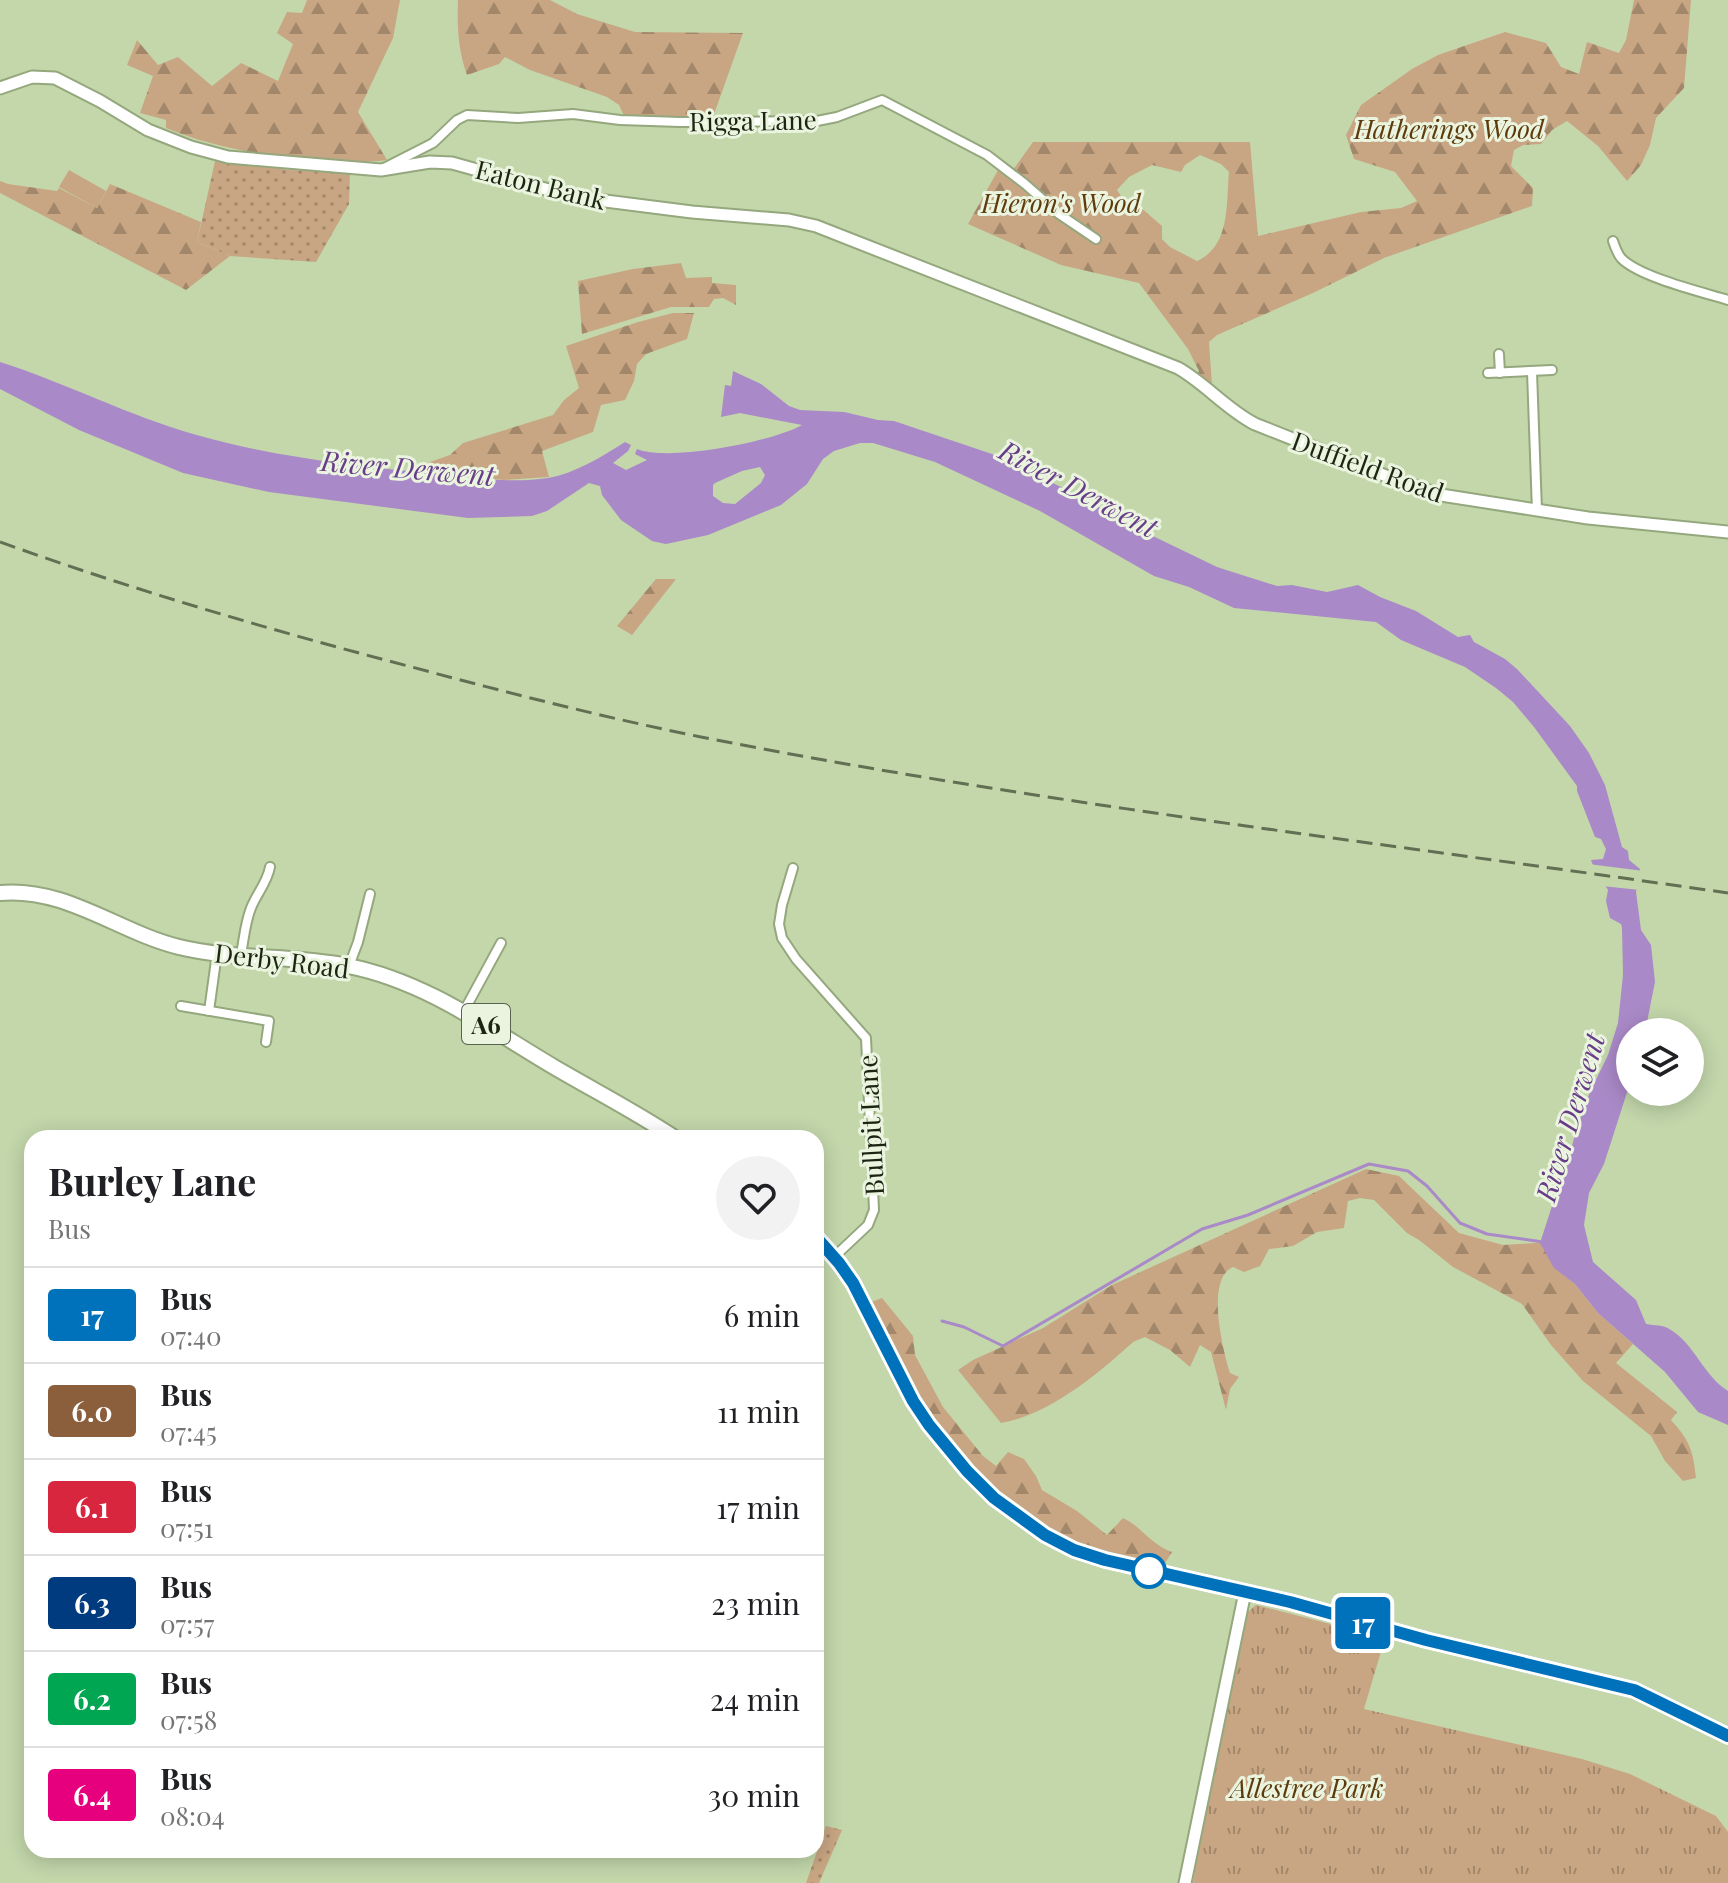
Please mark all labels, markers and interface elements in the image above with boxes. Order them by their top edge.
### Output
street label: Rigga Lane [689,101,817,139]
park label: Hatherings Wood [1353,111,1545,146]
street label: Eaton Bank [472,151,611,217]
park label: Hieron's Wood [980,185,1142,220]
street label: Duffield Road [1287,422,1449,510]
water label: River Derwent [993,430,1166,546]
water label: River Derwent [319,441,498,493]
street label: Derby Road [213,934,351,986]
road number: A6 [462,1004,510,1044]
map controls [1616,1018,1704,1106]
button: layers [1616,1018,1704,1106]
water label: River Derwent [1526,1027,1613,1207]
street label: Bullpit Lane [849,1054,891,1196]
text: Burley Lane [48,1155,256,1206]
button: heart [716,1156,800,1240]
text: Bus [48,1211,91,1246]
text: Bus [160,1278,212,1318]
text: 6 min [724,1295,800,1335]
text: 17 [80,1296,104,1333]
text: 07:40 [160,1318,222,1353]
text: Bus [160,1374,212,1414]
text: 11 min [717,1391,800,1431]
text: 6.0 [71,1392,113,1429]
text: 07:45 [160,1414,217,1449]
text: Bus [160,1470,212,1510]
text: 17 min [716,1487,800,1527]
text: 6.1 [75,1488,109,1525]
text: 07:51 [160,1510,213,1545]
unlabelled marker [1132,1554,1166,1588]
text: Bus [160,1566,212,1606]
text: 23 min [711,1583,800,1623]
text: 6.3 [74,1584,110,1621]
line badge: 17 [1327,1597,1399,1649]
text: 17 [1351,1604,1375,1641]
text: 07:57 [160,1606,214,1641]
text: Bus [160,1662,212,1702]
text: 24 min [710,1679,800,1719]
text: 6.2 [73,1680,111,1717]
text: 07:58 [160,1702,217,1737]
text: Bus [160,1758,212,1798]
park label: Allestree Park [1227,1770,1384,1805]
text: 30 min [708,1775,800,1815]
text: 6.4 [73,1776,111,1813]
text: 08:04 [160,1798,224,1833]

